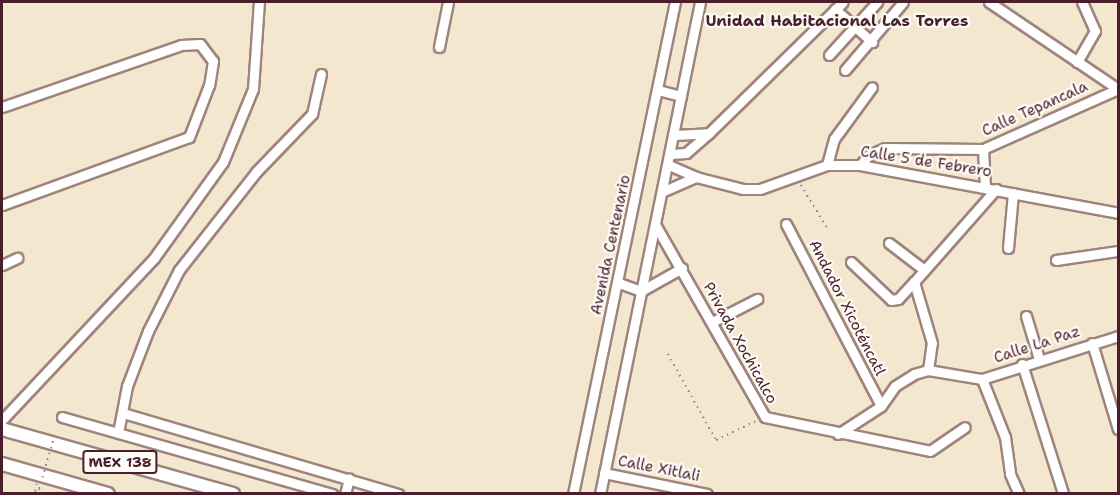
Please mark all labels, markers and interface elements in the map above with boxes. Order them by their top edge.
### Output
district label: Unidad Habitacional Las Torres [705,11,969,31]
street label: Calle Tepancala [979,78,1091,140]
street label: Calle 5 de Febrero [859,143,993,181]
street label: Avenida Centenario [587,173,635,317]
street label: Andador Xicoténcatl [805,237,889,379]
street label: Privada Xochicalco [699,279,781,407]
street label: Calle La Paz [992,323,1082,367]
road number: MEX 138 [81,451,159,473]
street label: Calle Xitlali [616,452,702,486]

